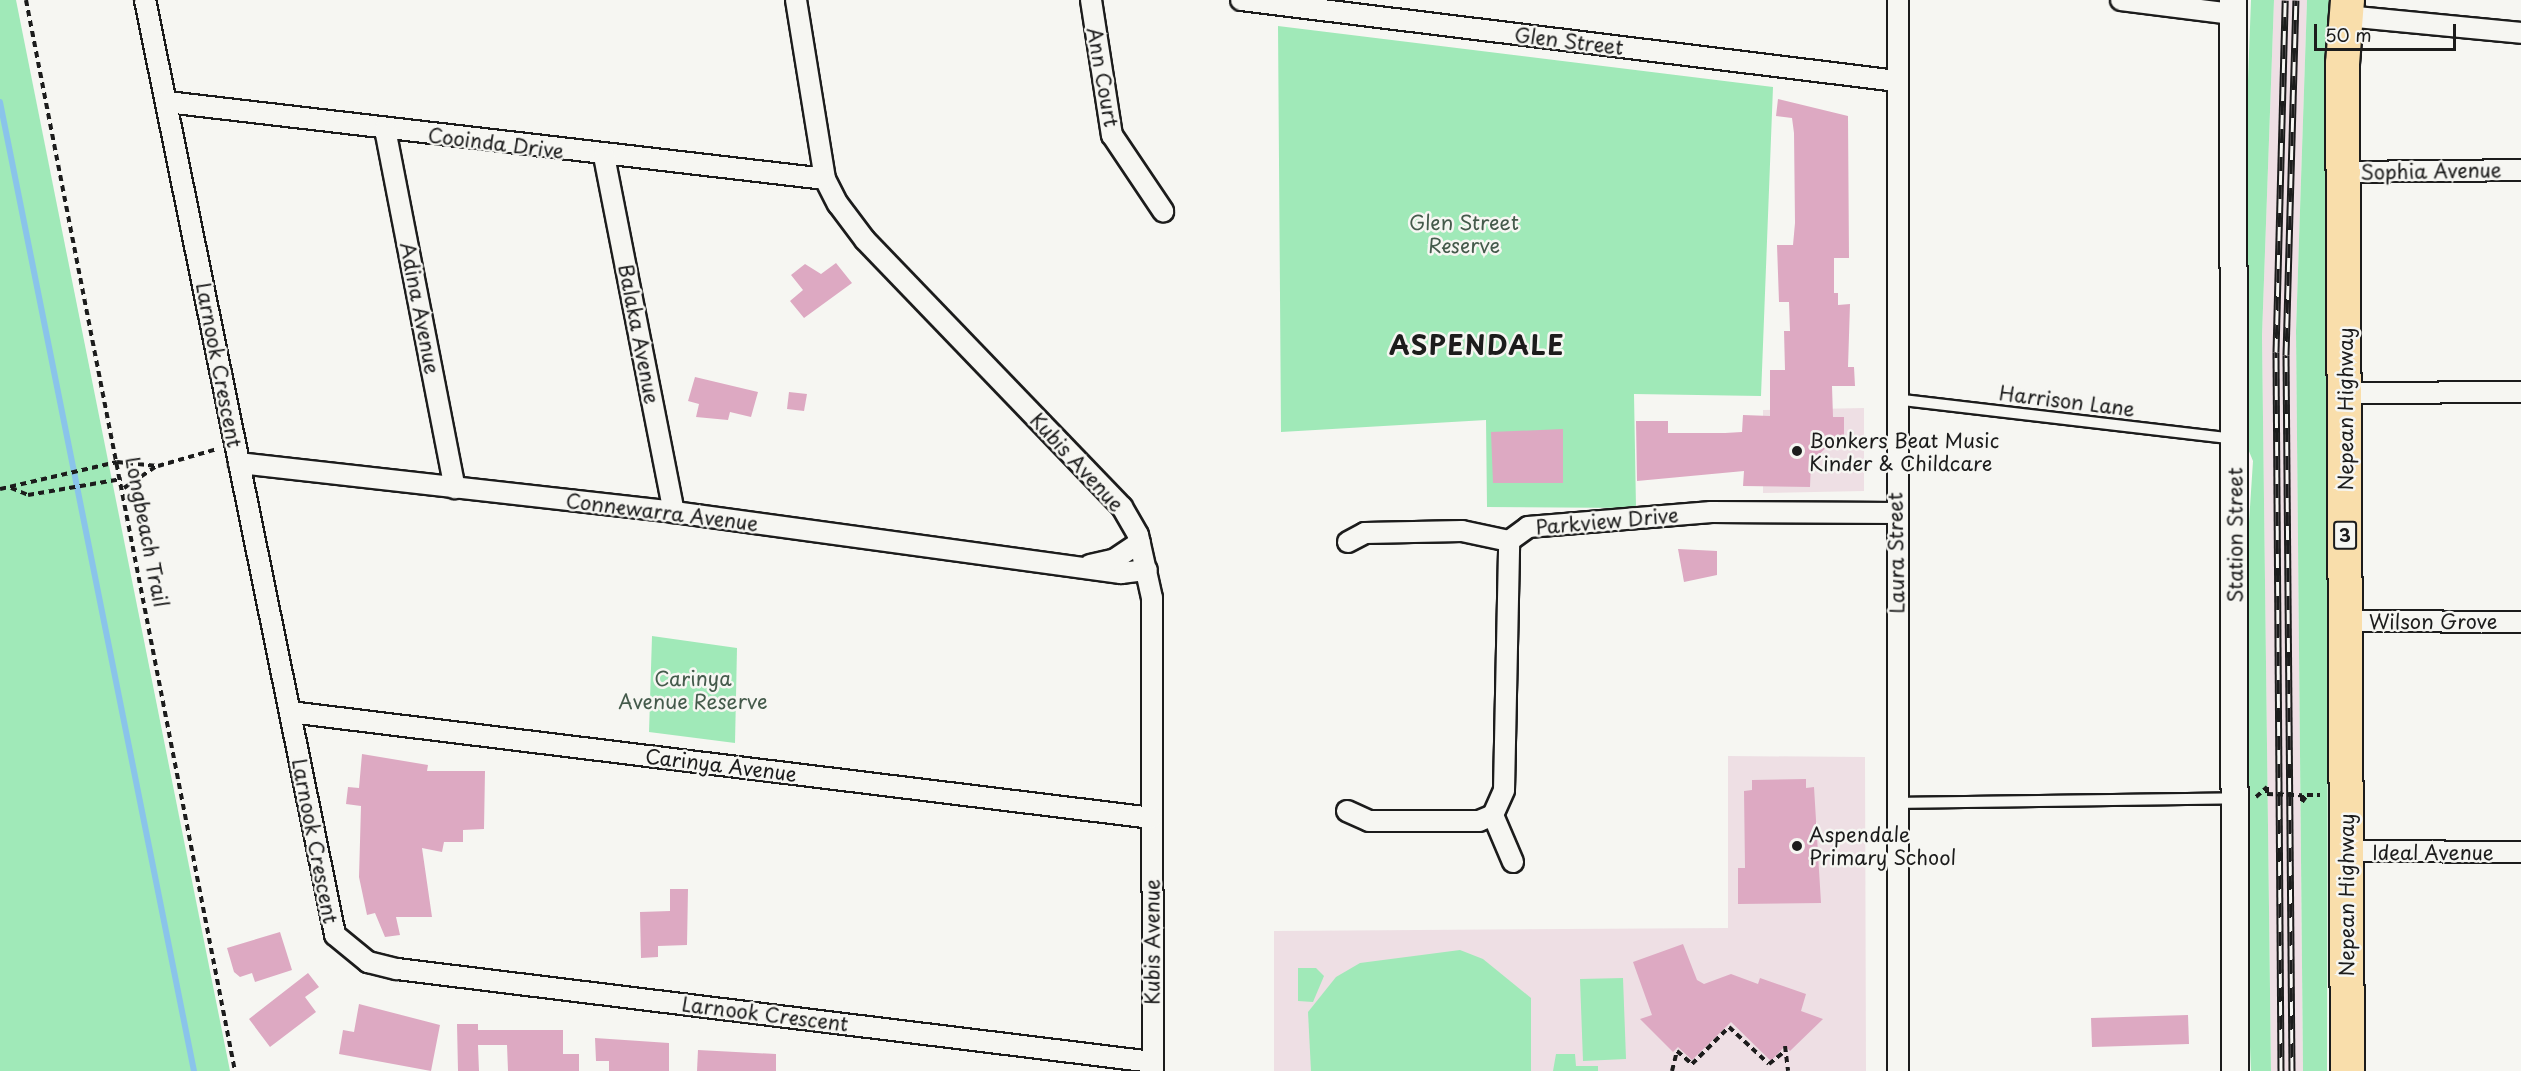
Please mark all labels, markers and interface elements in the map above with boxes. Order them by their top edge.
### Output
scale bar [2317,12,2460,50]
text: 50 m [2325,21,2372,48]
street label: Glen Street [1512,22,1626,60]
street label: Ann Court [1082,25,1124,129]
street label: Cooinda Drive [427,123,565,163]
street label: Sophia Avenue [2360,158,2502,184]
park label: Glen Street Reserve [1408,211,1520,258]
street label: Adina Avenue [395,240,445,376]
street label: Balaka Avenue [614,261,664,407]
street label: Larnook Crescent [191,280,247,450]
street label: Nepean Highway [2333,327,2357,491]
district label: ASPENDALE [1390,329,1564,361]
street label: Harrison Lane [1997,381,2137,421]
street label: Kubis Avenue [1025,408,1129,516]
place label: Bonkers Beat Music Kinder & Childcare [1809,428,1999,475]
marker: Bonkers Beat Music Kinder & Childcare [1790,444,1804,458]
street label: Longbeach Trail [121,454,173,610]
street label: Station Street [2223,467,2247,603]
street label: Connewarra Avenue [564,488,760,536]
street label: Laura Street [1883,492,1909,614]
street label: Parkview Drive [1534,503,1680,539]
road number: 3 [2333,520,2357,550]
street label: Wilson Grove [2369,609,2497,633]
park label: Carinya Avenue Reserve [619,667,767,714]
street label: Carinya Avenue [644,744,798,786]
street label: Larnook Crescent [287,756,343,926]
street label: Nepean Highway [2334,813,2358,977]
place label: Aspendale Primary School [1809,822,1956,869]
marker: Aspendale Primary School [1790,839,1804,853]
street label: Ideal Avenue [2373,840,2493,864]
street label: Kubis Avenue [1140,879,1164,1005]
street label: Larnook Crescent [680,992,850,1036]

